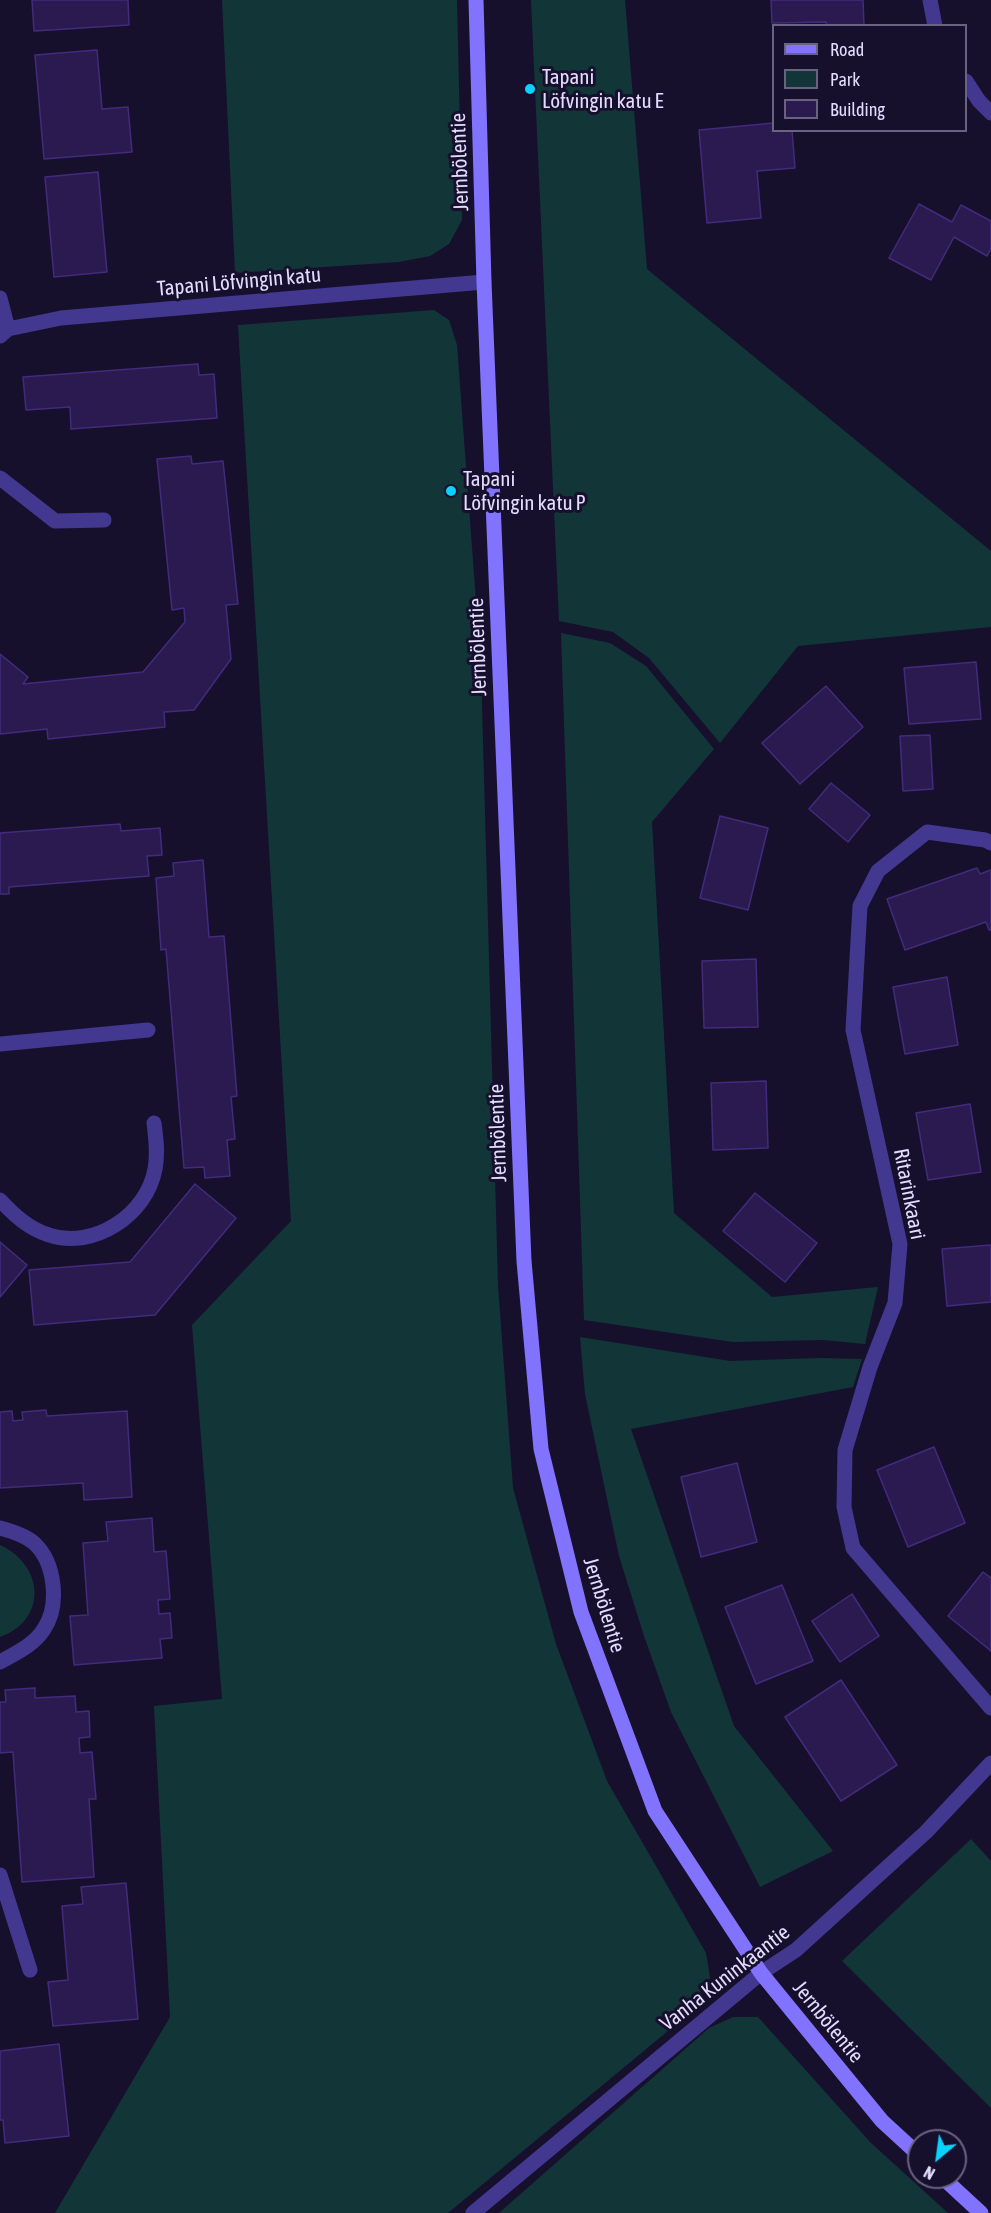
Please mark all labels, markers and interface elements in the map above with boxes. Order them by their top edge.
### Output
legend [772,24,967,132]
text: Road [830,39,864,60]
place label: Tapani Löfvingin katu E [542,64,663,114]
text: Park [830,69,860,90]
marker: Tapani Löfvingin katu E [523,82,537,96]
text: Building [830,99,885,120]
street label: Jernbölentie [446,113,474,211]
street label: Tapani Löfvingin katu [156,262,322,302]
place label: Tapani Löfvingin katu P [463,466,586,516]
marker: Tapani Löfvingin katu P [444,484,458,498]
street label: Jernbölentie [464,598,492,696]
street label: Jernbölentie [484,1084,512,1182]
street label: Ritarinkaari [888,1146,930,1242]
street label: Jernbölentie [578,1554,630,1656]
street label: Vanha Kuninkaantie [655,1920,795,2036]
street label: Jernbölentie [787,1976,869,2068]
north arrow [907,2129,967,2189]
text: N [921,2163,938,2183]

